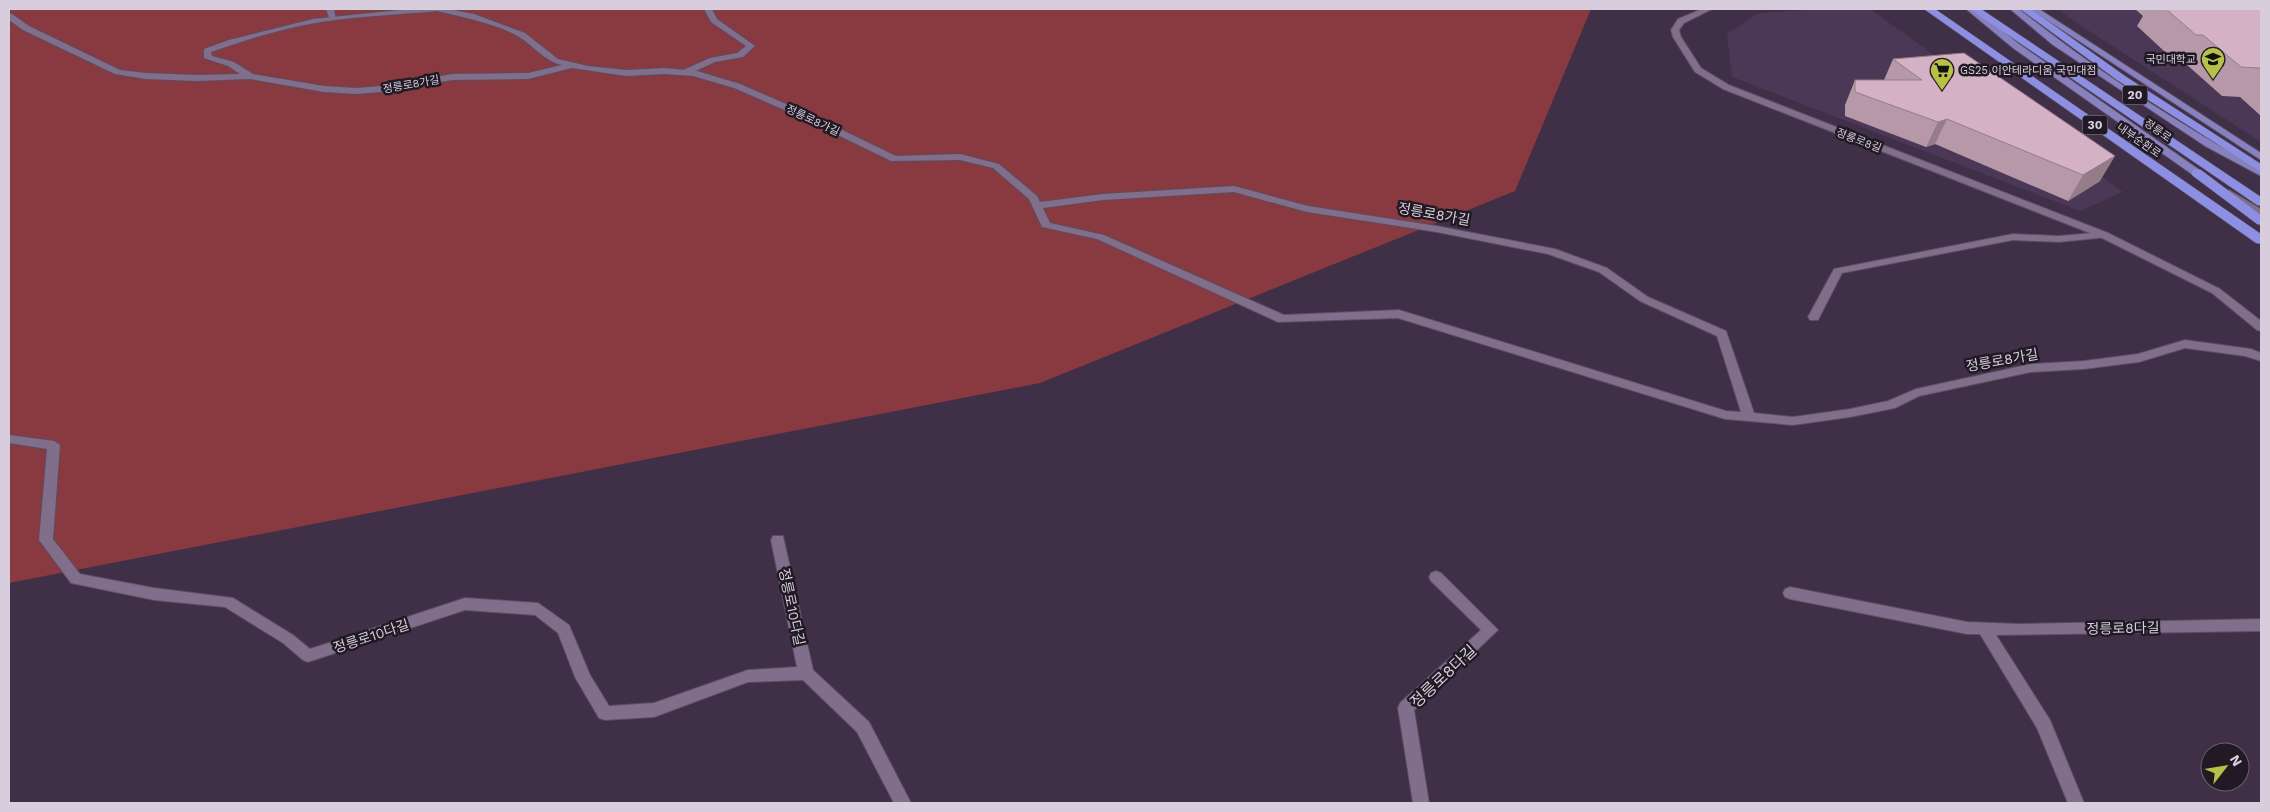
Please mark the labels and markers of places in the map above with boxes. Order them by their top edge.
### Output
school or university icon: 국민대학교 [2200,46,2226,80]
place label: 국민대학교 [2145,53,2196,66]
supermarket icon: GS25 이안테라디움 국민대점 [1929,57,1955,91]
place label: GS25 이안테라디움 국민대점 [1960,64,2097,77]

